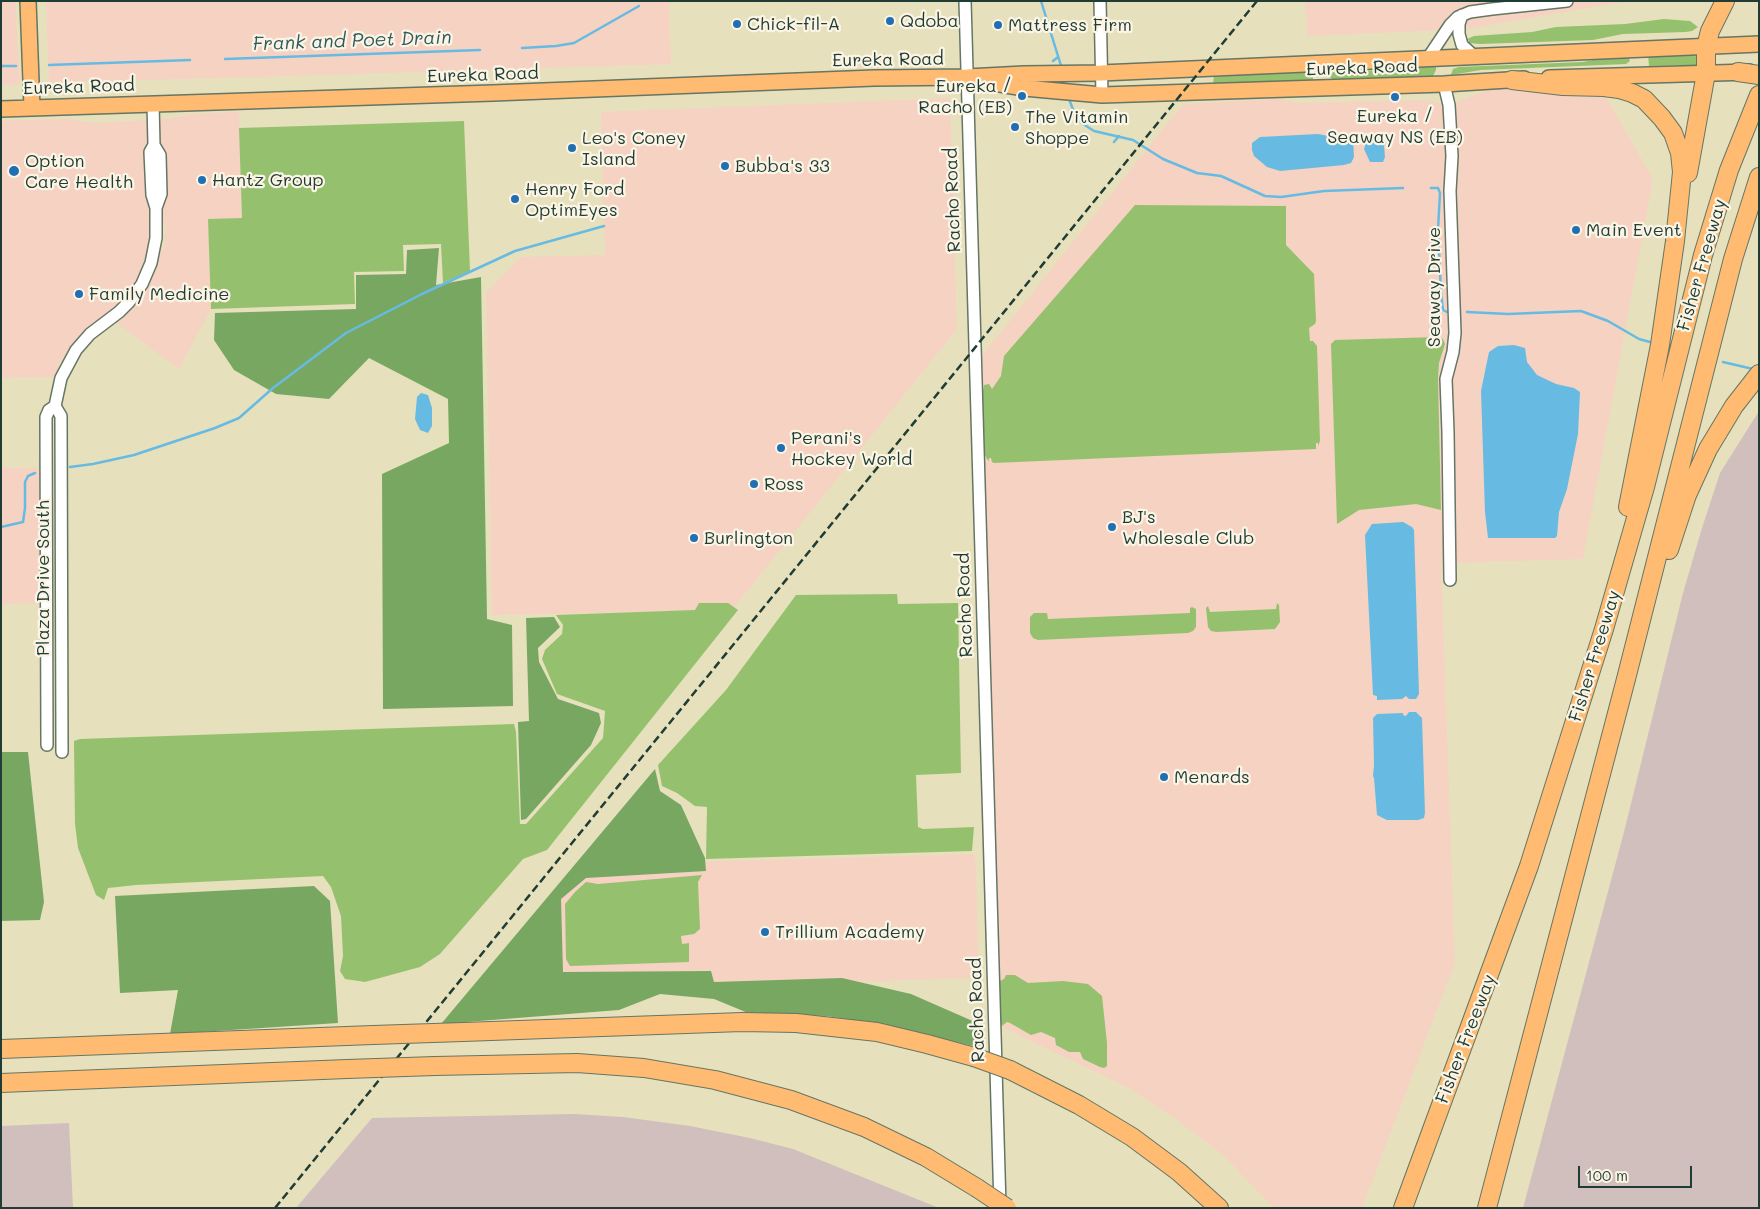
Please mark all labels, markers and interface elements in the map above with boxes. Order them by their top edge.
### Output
place label: Qdoba [900,10,959,32]
place label: Chick-fil-A [747,13,840,35]
place label: Mattress Firm [1008,14,1132,36]
marker: Qdoba [884,15,896,27]
marker: Chick-fil-A [731,18,743,30]
marker: Mattress Firm [992,19,1004,31]
water label: Frank and Poet Drain [252,26,452,56]
street label: Eureka Road [832,48,944,72]
street label: Eureka Road [1306,55,1418,81]
street label: Eureka Road [427,62,539,88]
street label: Eureka Road [23,74,135,100]
place label: Eureka / Racho (EB) [918,75,1012,118]
marker: Eureka / Racho (EB) [1016,90,1028,102]
marker: Eureka / Seaway NS (EB) [1389,91,1401,103]
place label: Eureka / Seaway NS (EB) [1327,105,1463,148]
place label: The Vitamin Shoppe [1025,106,1128,148]
marker: The Vitamin Shoppe [1009,121,1021,133]
place label: Leo's Coney Island [582,127,686,170]
marker: Leo's Coney Island [566,142,578,154]
street label: Racho Road [940,147,966,253]
place label: Option Care Health [25,150,133,192]
place label: Bubba's 33 [735,155,830,177]
marker: Bubba's 33 [719,160,731,172]
marker: Option Care Health [7,164,21,178]
place label: Hantz Group [212,169,324,191]
marker: Hantz Group [196,174,208,186]
place label: Henry Ford OptimEyes [525,178,624,220]
marker: Henry Ford OptimEyes [509,193,521,205]
street label: Fisher Freeway [1673,196,1731,334]
place label: Main Event [1586,219,1682,241]
marker: Main Event [1570,224,1582,236]
street label: Seaway Drive [1423,227,1445,347]
place label: Family Medicine [89,283,229,305]
marker: Family Medicine [73,288,85,300]
place label: Perani's Hockey World [791,427,912,469]
marker: Perani's Hockey World [775,442,787,454]
place label: Ross [764,473,804,495]
marker: Ross [748,478,760,490]
street label: Plaza Drive South [32,500,54,656]
place label: BJ's Wholesale Club [1122,506,1254,548]
marker: BJ's Wholesale Club [1106,521,1118,533]
place label: Burlington [704,527,793,549]
marker: Burlington [688,532,700,544]
street label: Racho Road [952,552,978,658]
street label: Fisher Freeway [1565,588,1625,724]
place label: Menards [1174,766,1250,788]
marker: Menards [1158,771,1170,783]
place label: Trillium Academy [775,921,925,943]
marker: Trillium Academy [759,926,771,938]
street label: Racho Road [964,957,990,1063]
street label: Fisher Freeway [1431,971,1501,1107]
scale bar [1580,1156,1694,1188]
text: 100 m [1586,1165,1628,1185]

